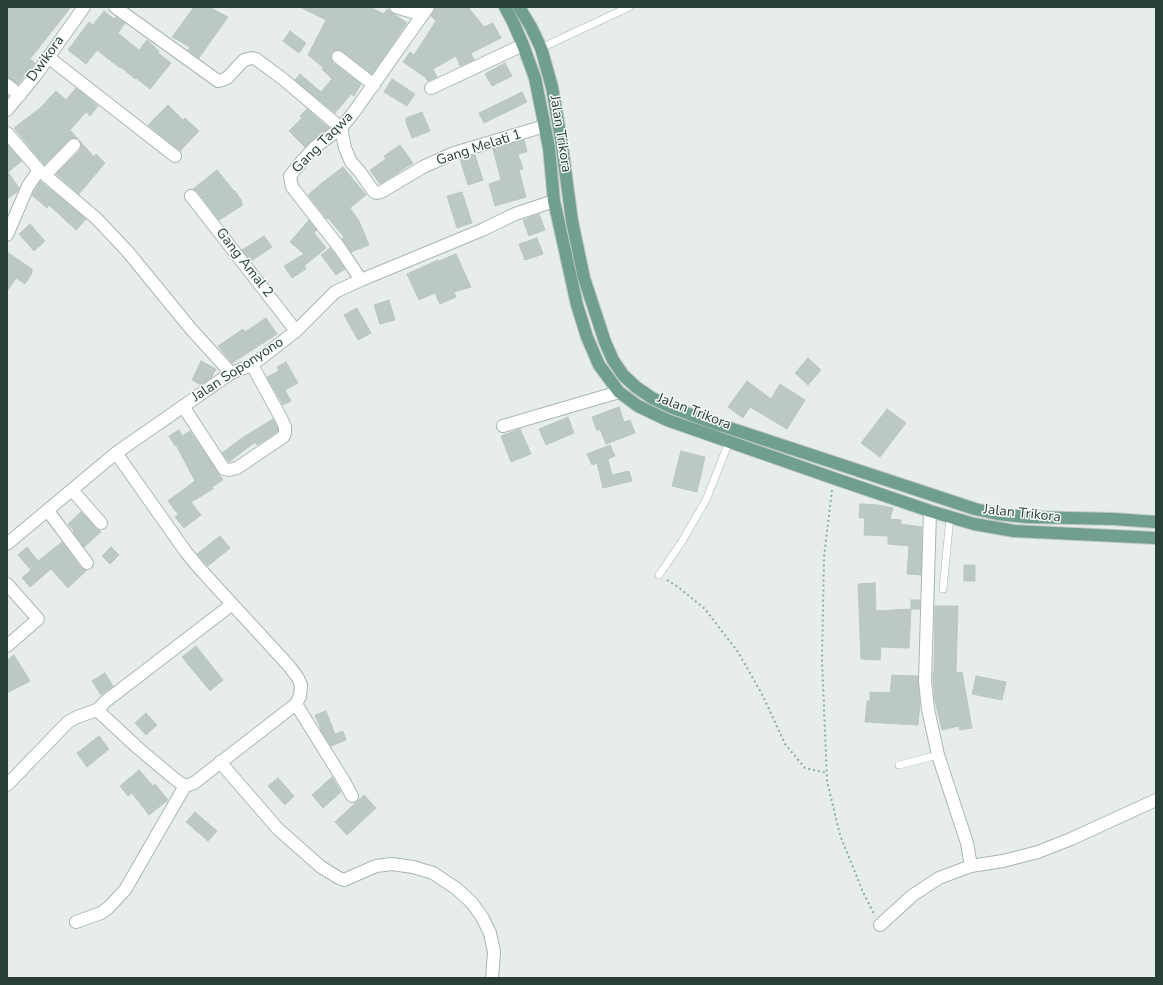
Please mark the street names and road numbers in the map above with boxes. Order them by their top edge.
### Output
street label: Dwikora [24,33,68,85]
street label: Jalan Trikora [546,94,574,174]
street label: Gang Taqwa [289,109,357,177]
street label: Gang Melati 1 [434,126,524,170]
street label: Gang Amal 2 [212,225,276,301]
street label: Jalan Soponyono [189,334,287,406]
street label: Jalan Trikora [655,390,733,434]
street label: Jalan Trikora [983,502,1061,526]

